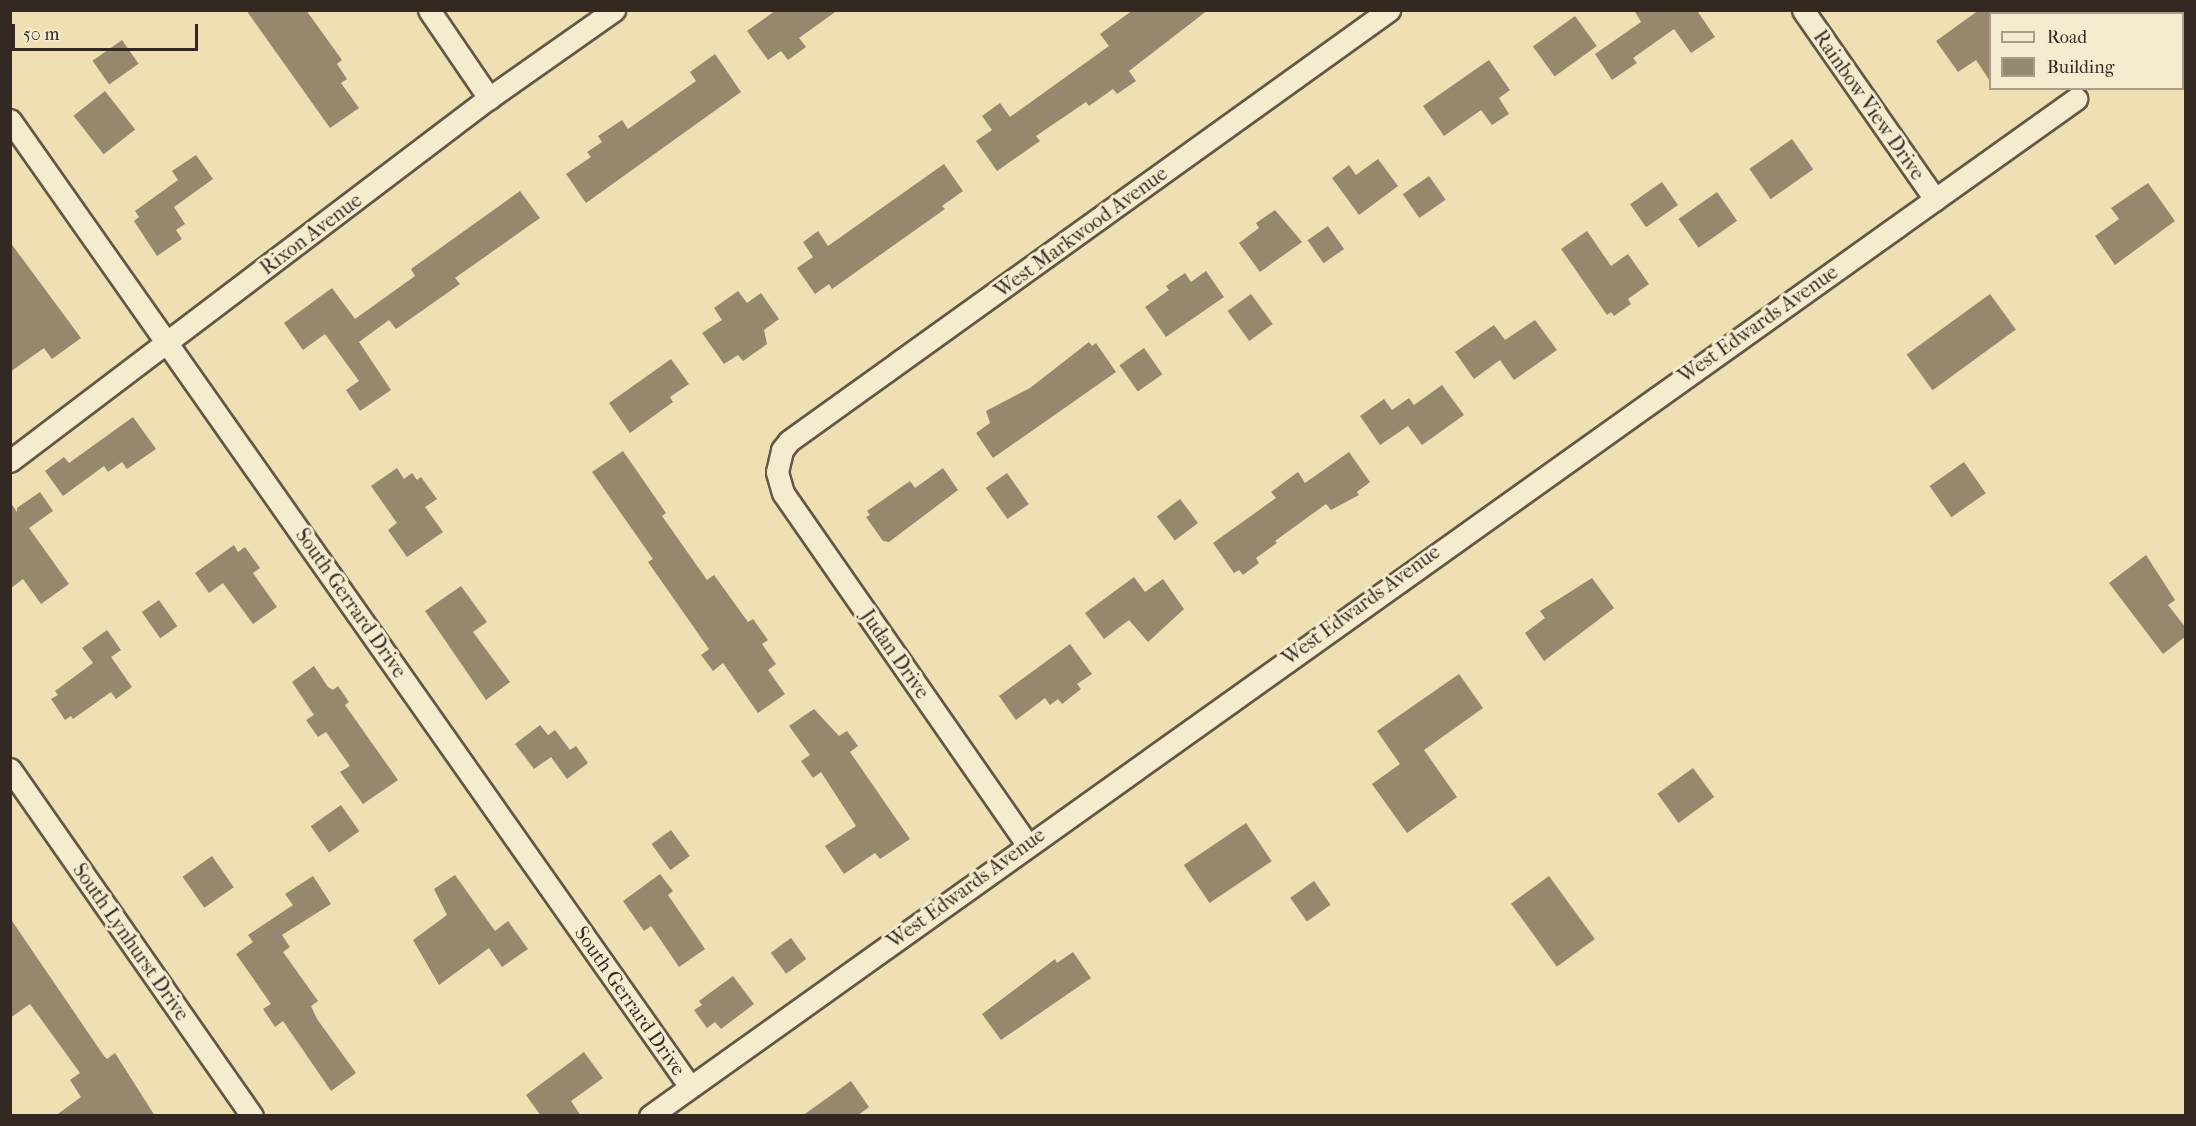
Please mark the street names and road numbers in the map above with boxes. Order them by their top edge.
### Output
street label: Rainbow View Drive [1808,25,1930,185]
street label: West Markwood Avenue [990,161,1172,303]
street label: Rixon Avenue [256,188,366,280]
street label: West Edwards Avenue [1674,260,1842,388]
street label: South Gerrard Drive [290,524,412,682]
street label: West Edwards Avenue [1277,540,1445,670]
street label: Judan Drive [856,605,934,703]
street label: West Edwards Avenue [882,823,1050,953]
street label: South Lynhurst Drive [68,859,194,1025]
street label: South Gerrard Drive [569,922,691,1080]

